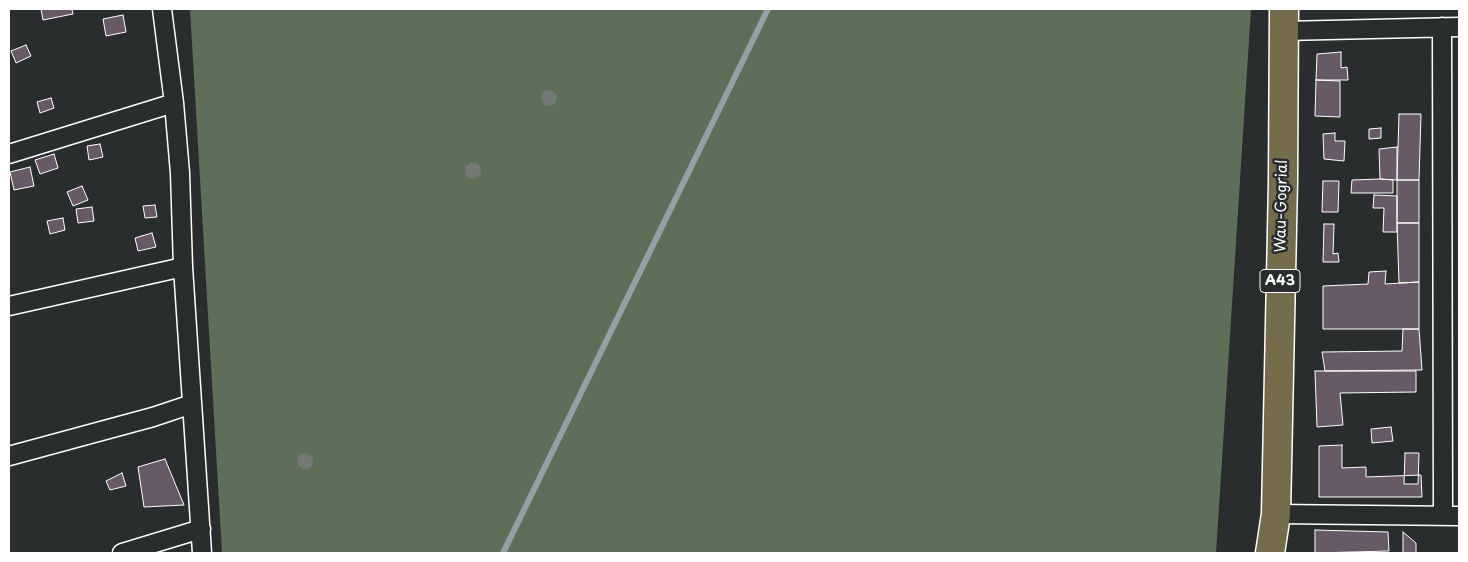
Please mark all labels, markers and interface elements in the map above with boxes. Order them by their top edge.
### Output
street label: Wau-Gogrial [1272,159,1292,253]
road number: A43 [1260,270,1300,292]

